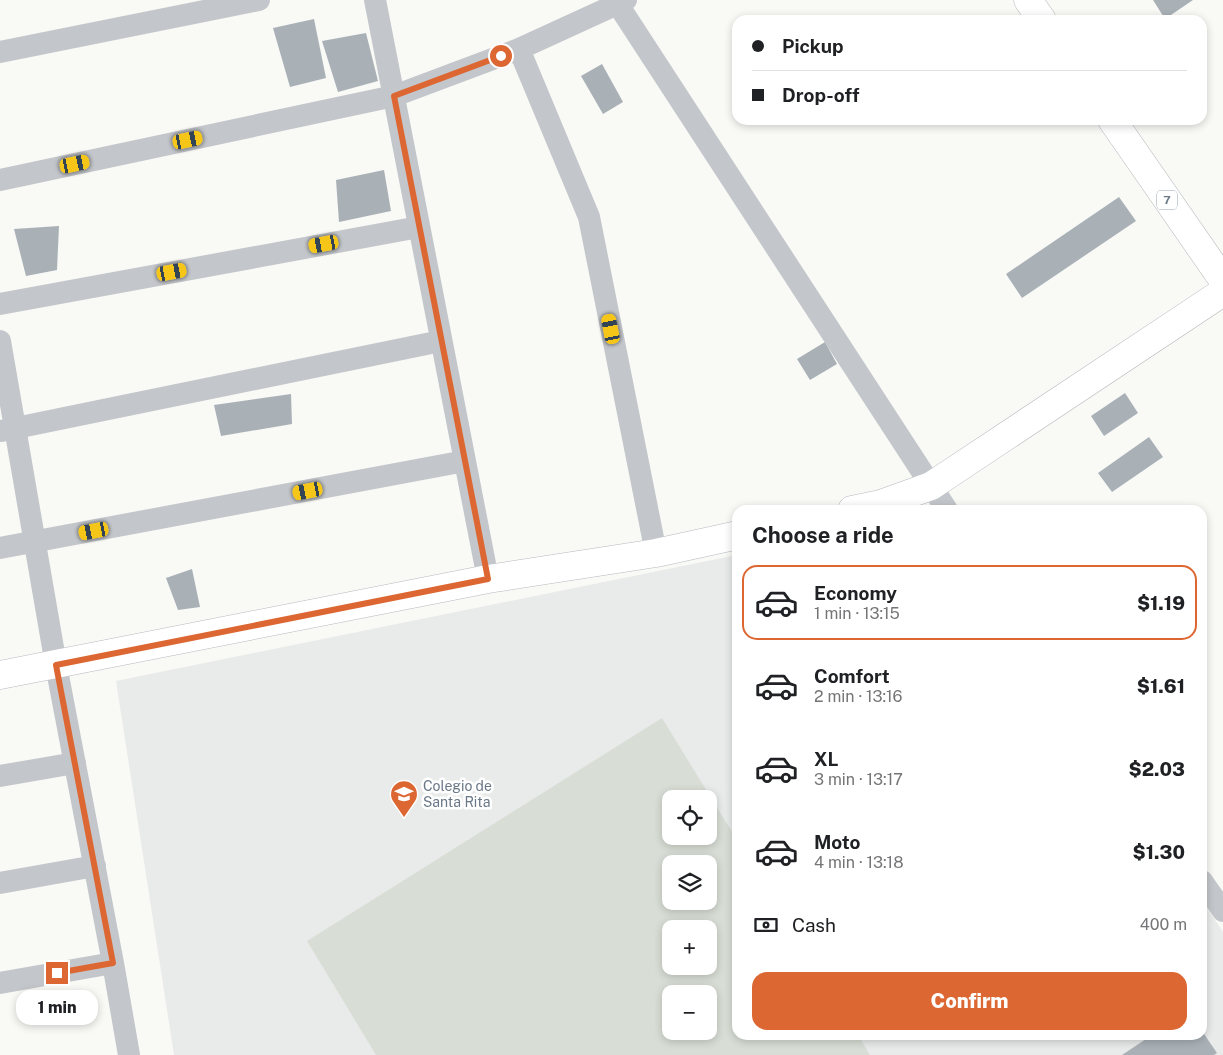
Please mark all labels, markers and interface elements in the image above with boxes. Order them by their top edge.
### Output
text: Pickup [782,35,844,57]
route start [490,45,512,67]
text: Drop-off [782,84,859,106]
car [171,130,204,150]
car [58,154,91,174]
road number: 7 [1157,190,1177,210]
car [307,234,340,254]
car [155,262,188,282]
car [600,313,621,345]
car [291,481,324,501]
car [77,521,110,541]
text: Choose a ride [752,522,894,548]
icon: car [754,580,799,625]
text: Economy [814,582,897,604]
text: $1.19 [1137,592,1185,614]
text: 1 min · 13:15 [814,604,900,623]
icon: car [754,663,799,708]
text: Comfort [814,665,890,687]
text: $1.61 [1137,675,1185,697]
text: 2 min · 13:16 [814,687,903,706]
icon: car [754,746,799,791]
text: XL [814,748,839,770]
text: $2.03 [1129,758,1185,780]
text: 3 min · 13:17 [814,770,903,789]
place label: Colegio de Santa Rita [423,778,492,810]
school or university icon: Colegio de Santa Rita [389,779,419,818]
map controls [662,790,717,1040]
button: locate [662,790,717,845]
icon: car [754,829,799,874]
text: Moto [814,831,860,853]
text: $1.30 [1133,841,1185,863]
text: 4 min · 13:18 [814,853,904,872]
button: layers [662,855,717,910]
icon: cash [752,911,780,939]
text: Cash [792,914,836,936]
text: 400 m [1140,915,1187,934]
button: + [662,920,717,975]
route end [46,962,68,984]
button: Confirm [752,972,1187,1030]
button: − [662,985,717,1040]
callout: 1 min [16,990,98,1026]
text: 1 min [37,998,77,1017]

